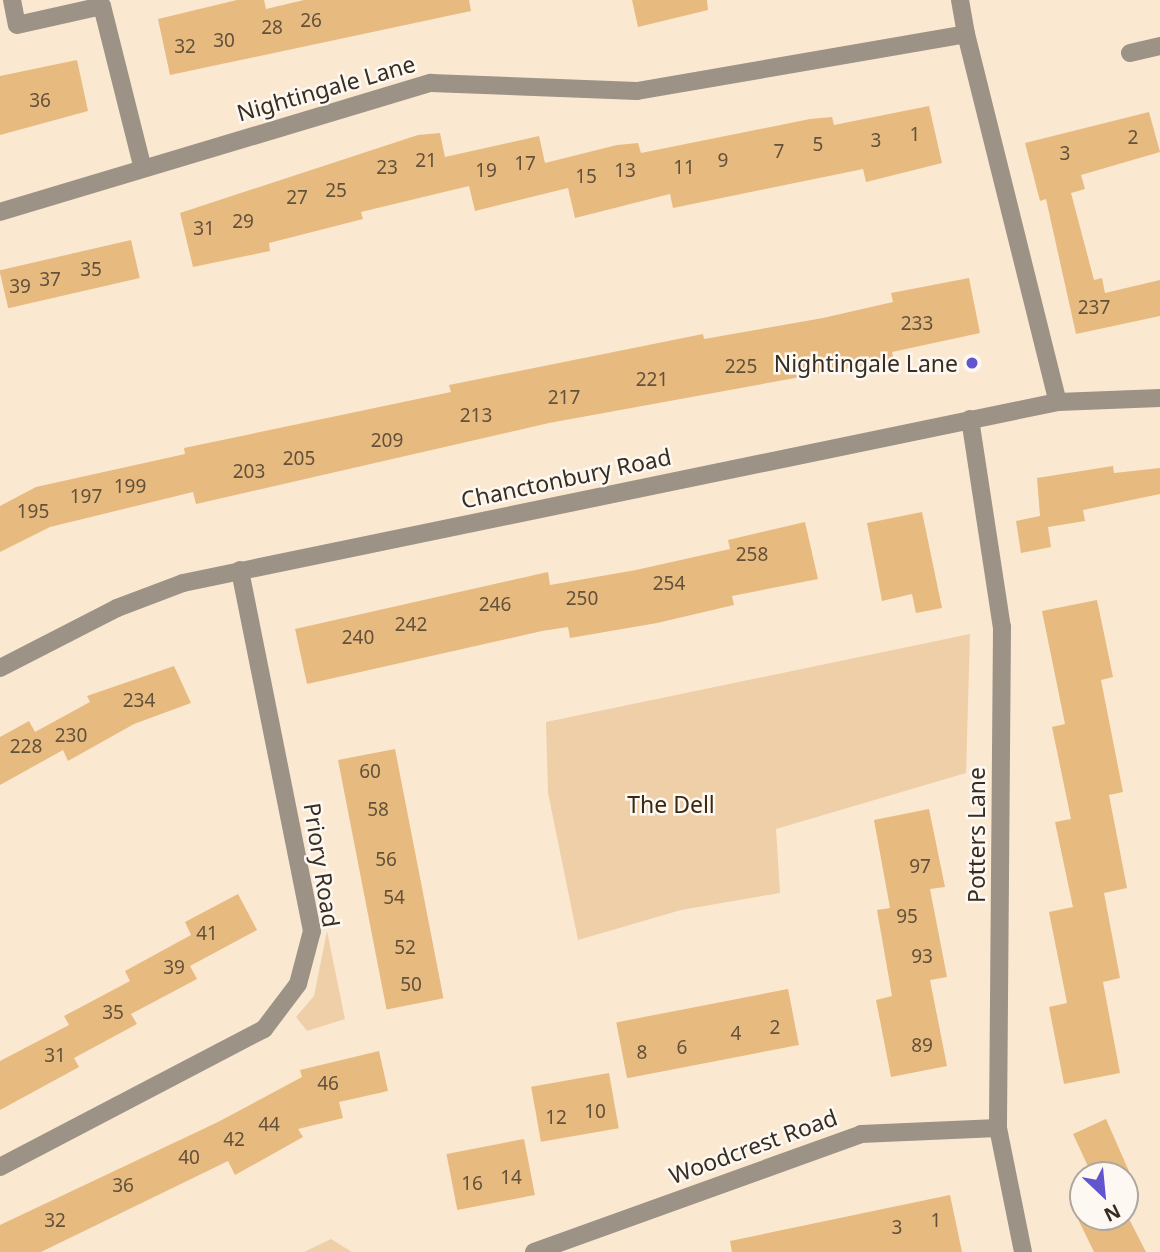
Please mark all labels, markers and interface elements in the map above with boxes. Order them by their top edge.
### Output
house number: 26 [300,10,322,32]
house number: 28 [261,17,283,39]
house number: 30 [213,30,235,52]
house number: 32 [174,36,196,58]
street label: Nightingale Lane [234,49,418,127]
house number: 36 [29,90,51,112]
house number: 1 [910,124,920,146]
house number: 2 [1128,127,1138,149]
house number: 3 [871,130,881,152]
house number: 5 [813,134,823,156]
house number: 7 [774,141,784,163]
house number: 3 [1060,143,1070,165]
house number: 21 [415,150,437,172]
house number: 9 [718,150,728,172]
house number: 17 [514,153,536,175]
house number: 23 [376,157,398,179]
house number: 11 [673,157,695,179]
house number: 19 [475,160,497,182]
house number: 13 [614,160,636,182]
house number: 15 [575,166,597,188]
house number: 25 [325,180,347,202]
house number: 27 [286,187,308,209]
house number: 29 [232,211,254,233]
house number: 31 [193,218,215,240]
house number: 35 [80,259,102,281]
house number: 37 [39,269,61,291]
house number: 39 [9,276,31,298]
house number: 237 [1078,297,1110,319]
house number: 233 [901,313,933,335]
place label: Nightingale Lane [774,349,958,377]
marker: Nightingale Lane [964,355,980,371]
house number: 225 [725,356,757,378]
house number: 221 [636,369,668,391]
house number: 217 [548,387,580,409]
house number: 213 [460,405,492,427]
house number: 209 [371,430,403,452]
street label: Chanctonbury Road [458,442,674,514]
house number: 205 [283,448,315,470]
house number: 203 [233,461,265,483]
house number: 199 [114,476,146,498]
house number: 197 [70,486,102,508]
house number: 195 [17,501,49,523]
house number: 258 [736,544,768,566]
house number: 254 [653,573,685,595]
house number: 250 [566,588,598,610]
house number: 246 [479,594,511,616]
house number: 242 [395,614,427,636]
house number: 240 [342,627,374,649]
house number: 234 [123,690,155,712]
house number: 230 [55,725,87,747]
house number: 228 [10,736,42,758]
house number: 60 [359,761,381,783]
street label: Potters Lane [962,767,990,903]
park label: The Dell [627,790,715,818]
house number: 58 [367,799,389,821]
street label: Priory Road [299,801,345,929]
house number: 56 [375,849,397,871]
house number: 97 [909,856,931,878]
house number: 54 [383,887,405,909]
house number: 95 [896,906,918,928]
house number: 41 [196,923,218,945]
house number: 52 [394,937,416,959]
house number: 93 [911,946,933,968]
house number: 39 [163,957,185,979]
house number: 50 [400,974,422,996]
house number: 35 [102,1002,124,1024]
house number: 2 [770,1017,780,1039]
house number: 4 [731,1023,741,1045]
house number: 89 [911,1035,933,1057]
house number: 6 [677,1037,687,1059]
house number: 8 [637,1042,647,1064]
house number: 31 [44,1045,66,1067]
house number: 46 [317,1073,339,1095]
house number: 10 [584,1101,606,1123]
street label: Woodcrest Road [665,1103,841,1189]
house number: 12 [545,1107,567,1129]
house number: 44 [258,1114,280,1136]
house number: 42 [223,1129,245,1151]
house number: 40 [178,1147,200,1169]
north arrow [1069,1161,1139,1231]
house number: 14 [500,1167,522,1189]
house number: 16 [461,1173,483,1195]
house number: 36 [112,1175,134,1197]
text: N [1100,1198,1125,1228]
house number: 32 [44,1210,66,1232]
house number: 1 [931,1210,941,1232]
house number: 3 [892,1217,902,1239]

